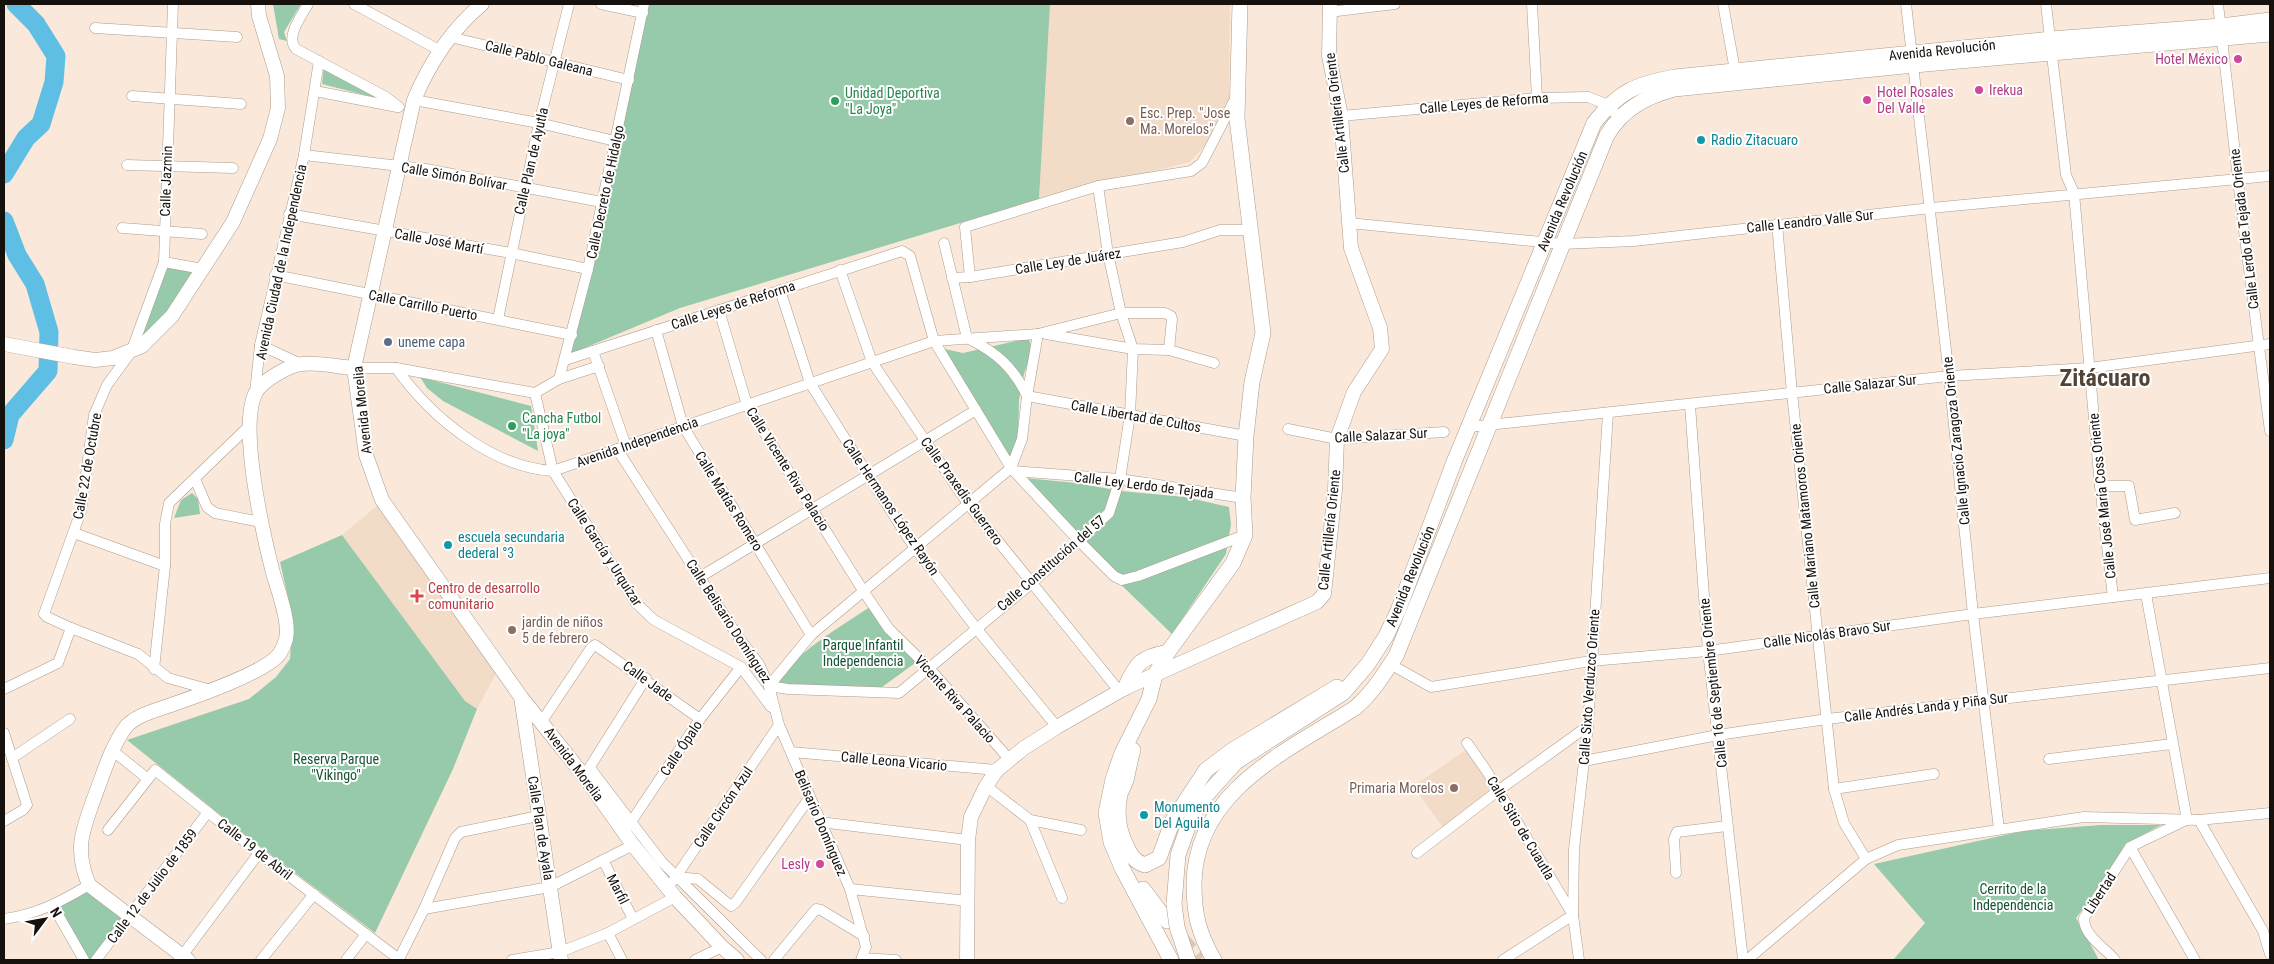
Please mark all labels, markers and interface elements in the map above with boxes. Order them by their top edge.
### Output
street label: Avenida Revolución [1888,36,1996,64]
street label: Calle Pablo Galeana [483,37,595,79]
street label: Calle Artillería Oriente [1322,51,1352,174]
place label: Hotel México [2155,51,2228,67]
marker: Hotel México [2232,53,2244,65]
place label: Irekua [1989,82,2023,98]
place label: Hotel Rosales Del Valle [1877,84,1954,116]
marker: Irekua [1973,84,1985,96]
place label: Unidad Deportiva "La Joya" [845,85,940,117]
street label: Calle Leyes de Reforma [1419,89,1549,117]
marker: Hotel Rosales Del Valle [1861,94,1873,106]
marker: Unidad Deportiva "La Joya" [829,95,841,107]
place label: Esc. Prep. "Jose Ma. Morelos" [1140,105,1231,137]
street label: Calle Plan de Ayutla [511,106,551,216]
marker: Esc. Prep. "Jose Ma. Morelos" [1124,115,1136,127]
street label: Calle Decreto de Hidalgo [583,124,627,260]
place label: Radio Zitacuaro [1711,132,1798,148]
marker: Radio Zitacuaro [1695,134,1707,146]
street label: Calle Jazmin [157,145,175,217]
street label: Calle Lerdo de Tejada Oriente [2226,147,2262,310]
street label: Avenida Revolución [1534,148,1590,254]
street label: Calle Simón Bolívar [400,159,508,193]
street label: Avenida Ciudad de la Independencia [252,163,310,361]
street label: Calle Leandro Valle Sur [1746,206,1874,236]
street label: Calle José Martí [393,225,485,257]
street label: Calle Ley de Juárez [1014,245,1122,277]
street label: Calle Leyes de Reforma [669,277,797,333]
street label: Calle Carrillo Puerto [367,287,479,323]
place label: uneme capa [398,334,465,350]
marker: uneme capa [382,336,394,348]
street label: Calle Ignacio Zaragoza Oriente [1939,356,1973,526]
district label: Zitácuaro [2059,364,2151,392]
street label: Avenida Morelia [349,365,375,455]
street label: Calle Salazar Sur [1823,371,1917,397]
street label: Calle Libertad de Cultos [1070,397,1202,435]
street label: Calle Vicente Riva Palacio [743,404,833,534]
place label: Cancha Futbol "La joya" [522,410,601,442]
street label: Calle 22 de Octubre [70,411,104,521]
street label: Calle José María Coss Oriente [2085,412,2119,580]
street label: Avenida Independencia [574,414,700,470]
marker: Cancha Futbol "La joya" [506,420,518,432]
street label: Calle Mariano Matamoros Oriente [1787,422,1823,609]
street label: Calle Salazar Sur [1334,425,1428,445]
street label: Calle Praxedis Guerrero [918,434,1006,548]
street label: Calle Hermanos López Rayón [839,436,943,578]
street label: Calle Matías Romero [692,448,766,554]
street label: Calle Ley Lerdo de Tejada [1073,468,1215,502]
street label: Calle Artillería Oriente [1315,468,1343,591]
street label: Calle García y Urquízar [564,495,646,609]
street label: Calle Constitución del 57 [994,512,1108,614]
street label: Avenida Revolución [1382,523,1438,629]
place label: escuela secundaria dederal °3 [458,529,565,561]
marker: escuela secundaria dederal °3 [442,539,454,551]
street label: Calle Belisario Domínguez [683,556,775,686]
place label: Centro de desarrollo comunitario [428,580,540,612]
marker: Centro de desarrollo comunitario [410,589,424,603]
street label: Calle 16 de Septiembre Oriente [1696,597,1730,769]
street label: Calle Sixto Verduzco Oriente [1576,608,1602,766]
place label: jardin de niños 5 de febrero [521,614,603,646]
street label: Calle Nicolás Bravo Sur [1762,617,1892,651]
marker: jardin de niños 5 de febrero [506,624,518,636]
park label: Parque Infantil Independencia [823,637,903,669]
street label: Vicente Riva Palacio [911,652,999,746]
street label: Calle Jade [620,658,676,705]
street label: Calle Andrés Landa y Piña Sur [1843,689,2009,725]
street label: Calle Ópalo [656,717,705,779]
street label: Avenida Morelia [541,724,607,804]
street label: Calle Leona Vicario [840,748,948,774]
park label: Reserva Parque "Vikingo" [293,751,379,783]
street label: Calle Circón Azul [690,764,756,850]
street label: Belisario Domínguez [791,768,851,878]
street label: Calle Sitio de Cuautla [1484,773,1558,883]
street label: Calle Plan de Ayala [525,775,557,881]
place label: Primaria Morelos [1349,780,1444,796]
marker: Primaria Morelos [1448,782,1460,794]
place label: Monumento Del Aguila [1154,799,1220,831]
marker: Monumento Del Aguila [1138,809,1150,821]
street label: Calle 19 de Abril [215,815,295,883]
street label: Calle 12 de Julio de 1859 [104,826,200,946]
place label: Lesly [781,856,810,872]
marker: Lesly [814,858,826,870]
street label: Libertad [2081,869,2119,917]
street label: Marfil [604,871,632,907]
park label: Cerrito de la Independencia [1973,881,2053,913]
north arrow [20,894,70,944]
text: N [47,904,65,920]

